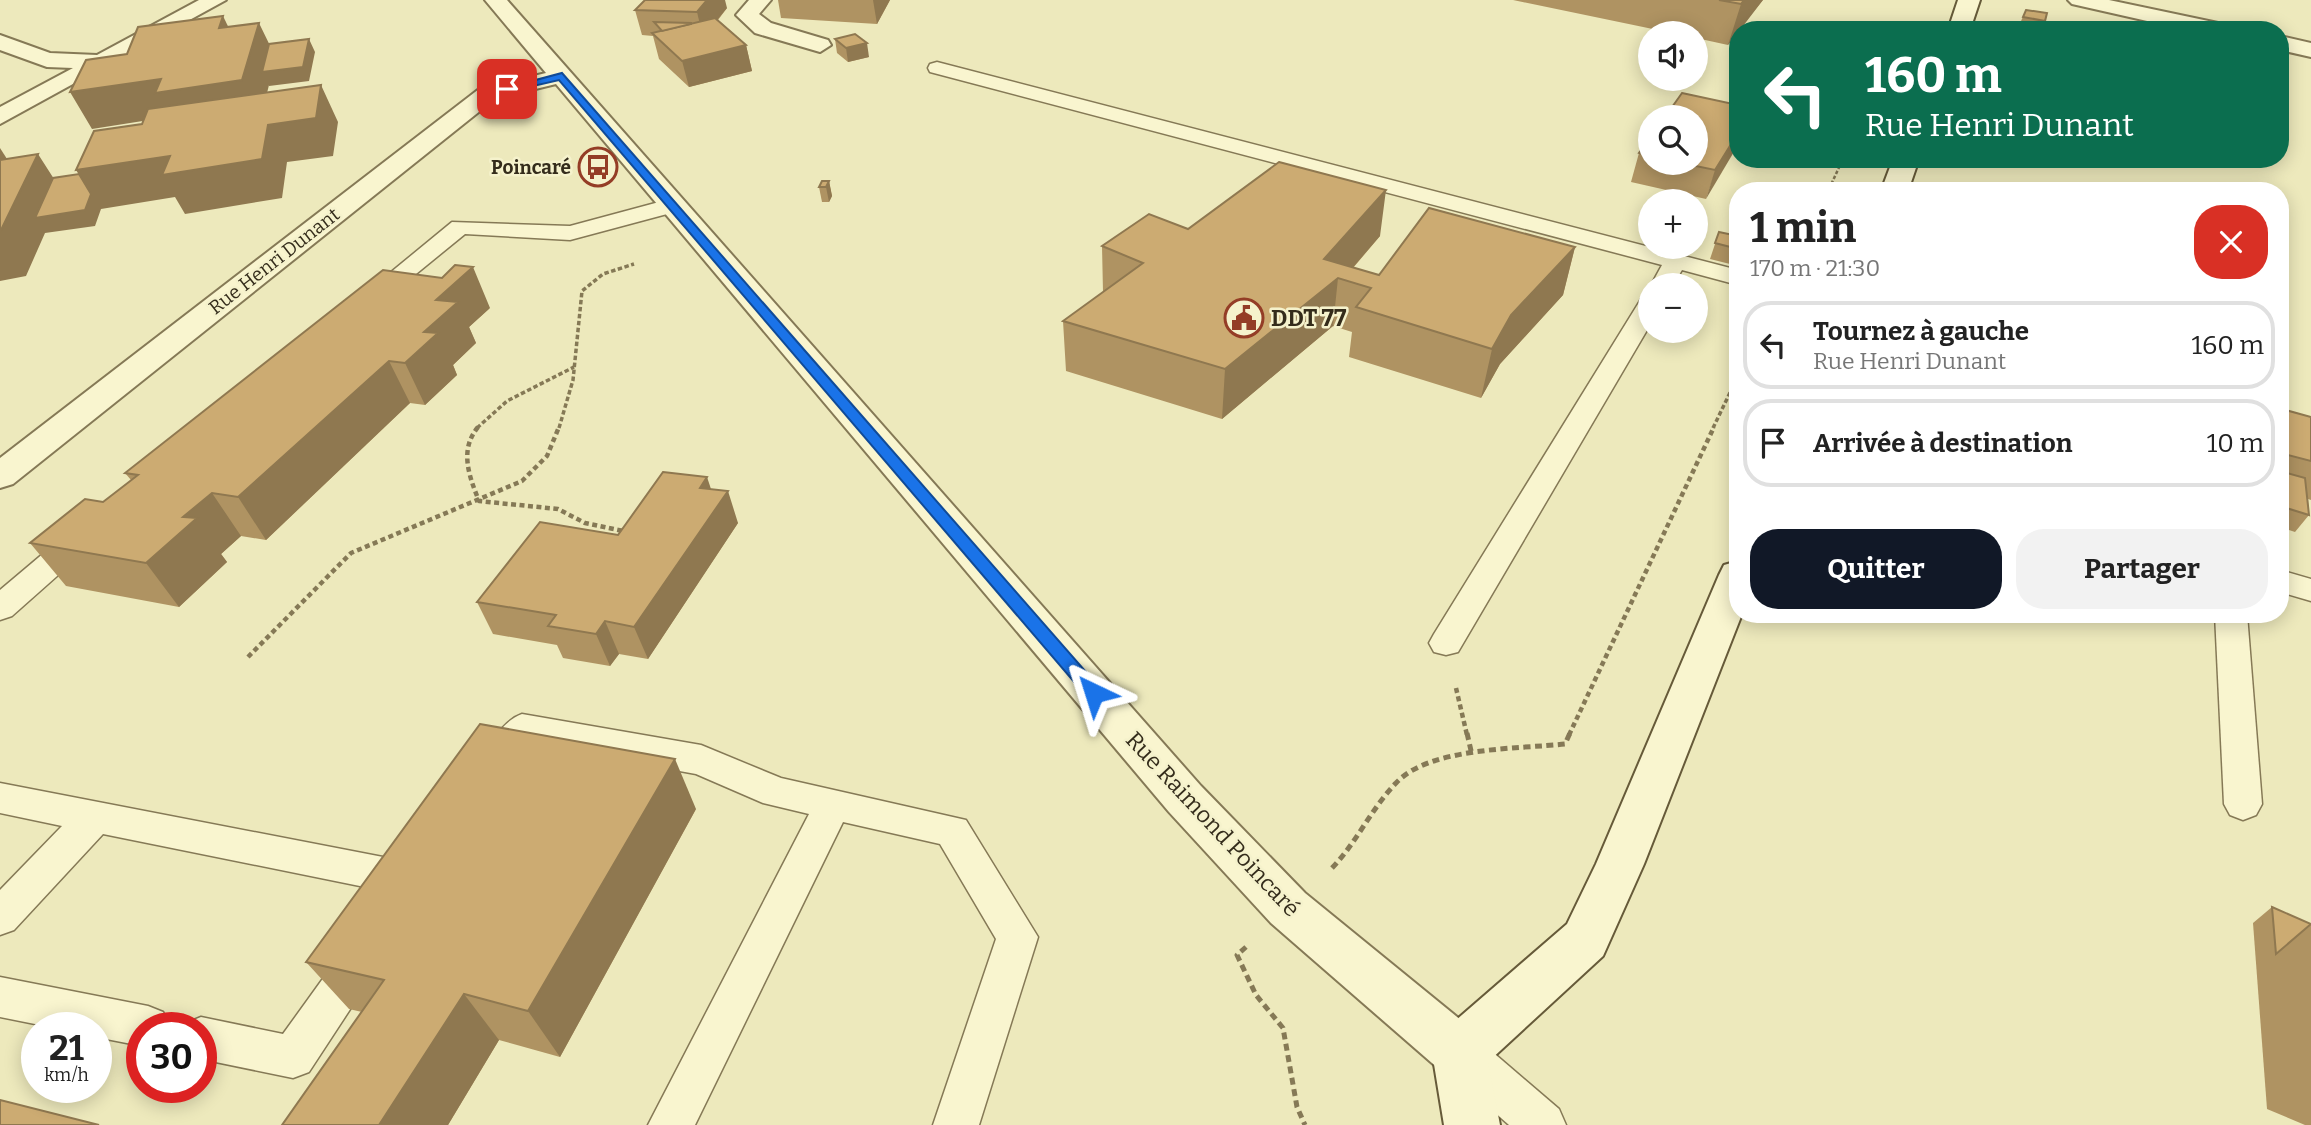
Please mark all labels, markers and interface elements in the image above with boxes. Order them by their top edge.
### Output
map controls [1638,21,1708,343]
button: sound [1638,21,1708,91]
text: 160 m [1865,46,2002,105]
icon: left [1750,49,1841,140]
pin [477,59,537,119]
icon: arrive [488,70,526,108]
button: search [1638,105,1708,175]
text: Rue Henri Dunant [1865,106,2134,144]
bus stop icon: Poincaré [577,146,619,188]
place label: Poincaré [491,156,571,179]
button: + [1638,189,1708,259]
street label: Rue Henri Dunant [204,203,344,319]
text: 1 min [1750,203,1856,253]
button: close [2194,205,2268,279]
text: 170 m · 21:30 [1750,254,1880,282]
button: − [1638,273,1708,343]
public building icon: DDT 77 [1223,297,1265,339]
place label: DDT 77 [1271,304,1347,332]
text: Tournez à gauche [1813,316,2029,347]
icon: left [1754,326,1792,364]
text: 160 m [2192,330,2264,361]
text: Rue Henri Dunant [1813,347,2006,375]
icon: arrive [1754,424,1792,462]
text: Arrivée à destination [1813,428,2072,459]
text: 10 m [2207,428,2264,459]
button: Quitter [1750,529,2002,609]
button: Partager [2016,529,2268,609]
position arrow [1057,656,1131,730]
street label: Rue Raimond Poincaré [1120,726,1306,922]
speed limit sign: 30 [126,1012,217,1103]
text: 21 [49,1027,84,1069]
text: km/h [44,1064,89,1086]

